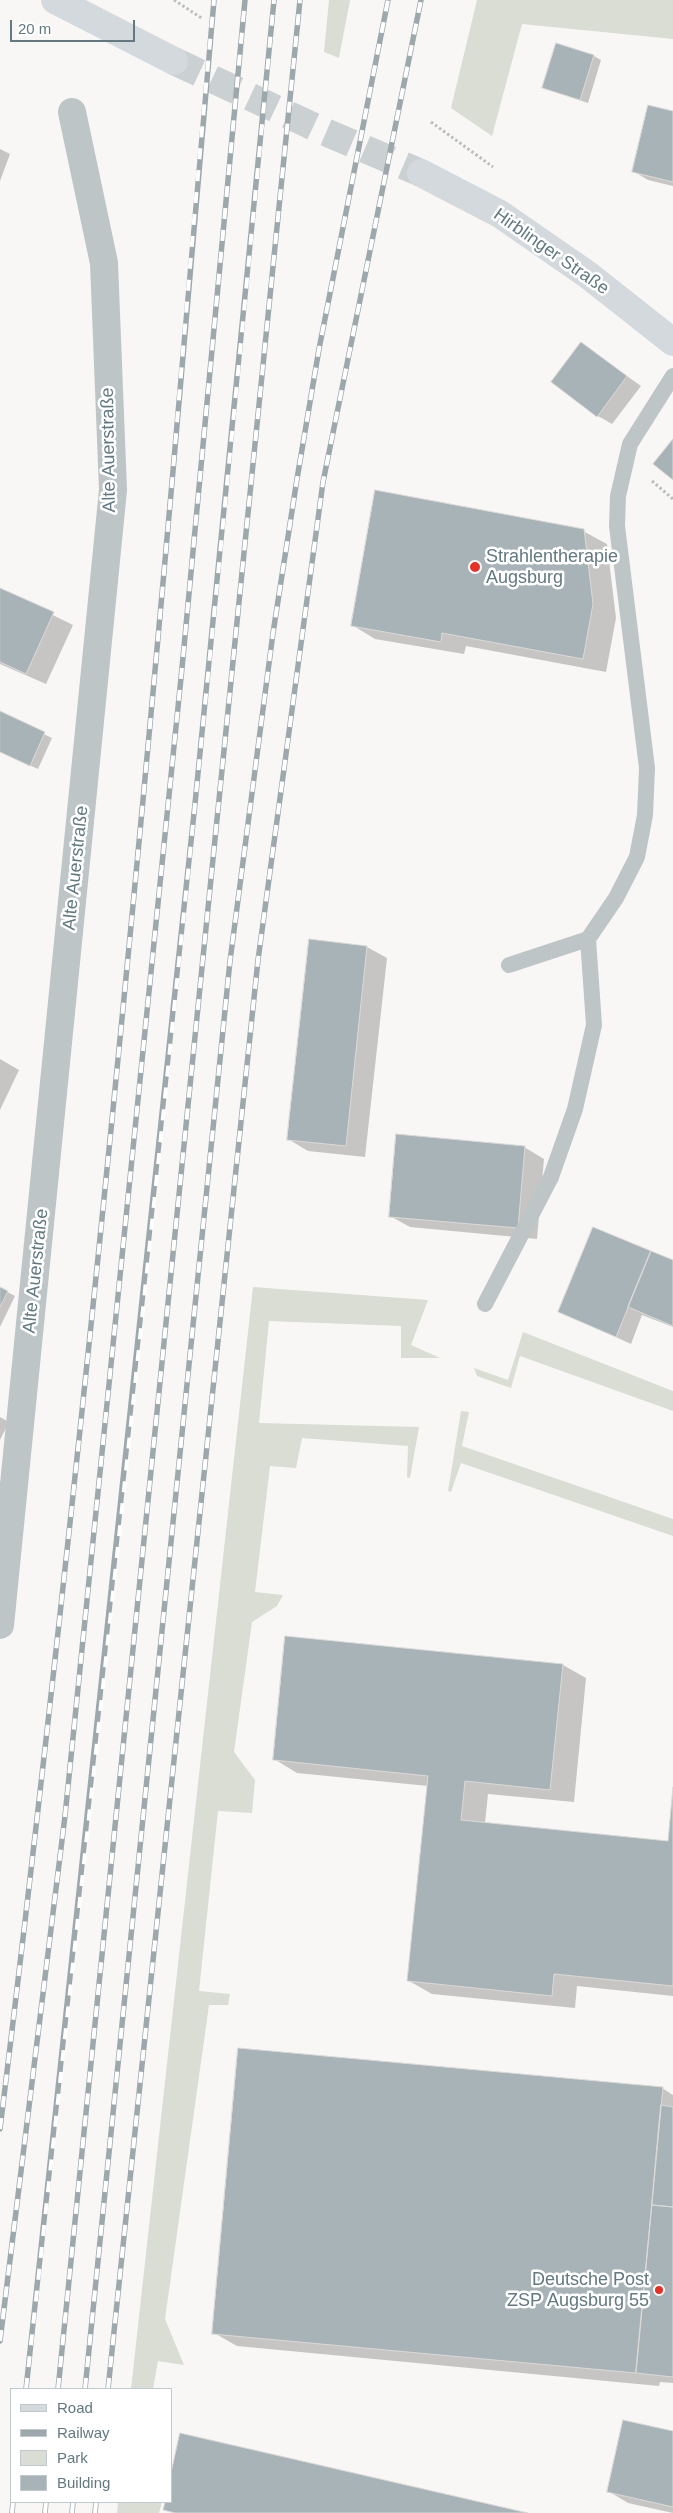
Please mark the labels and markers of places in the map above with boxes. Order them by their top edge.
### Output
place label: Strahlentherapie Augsburg [486,546,618,588]
marker: Strahlentherapie Augsburg [468,560,482,574]
place label: Deutsche Post ZSP Augsburg 55 [507,2269,649,2312]
marker: Deutsche Post ZSP Augsburg 55 [653,2284,665,2296]

